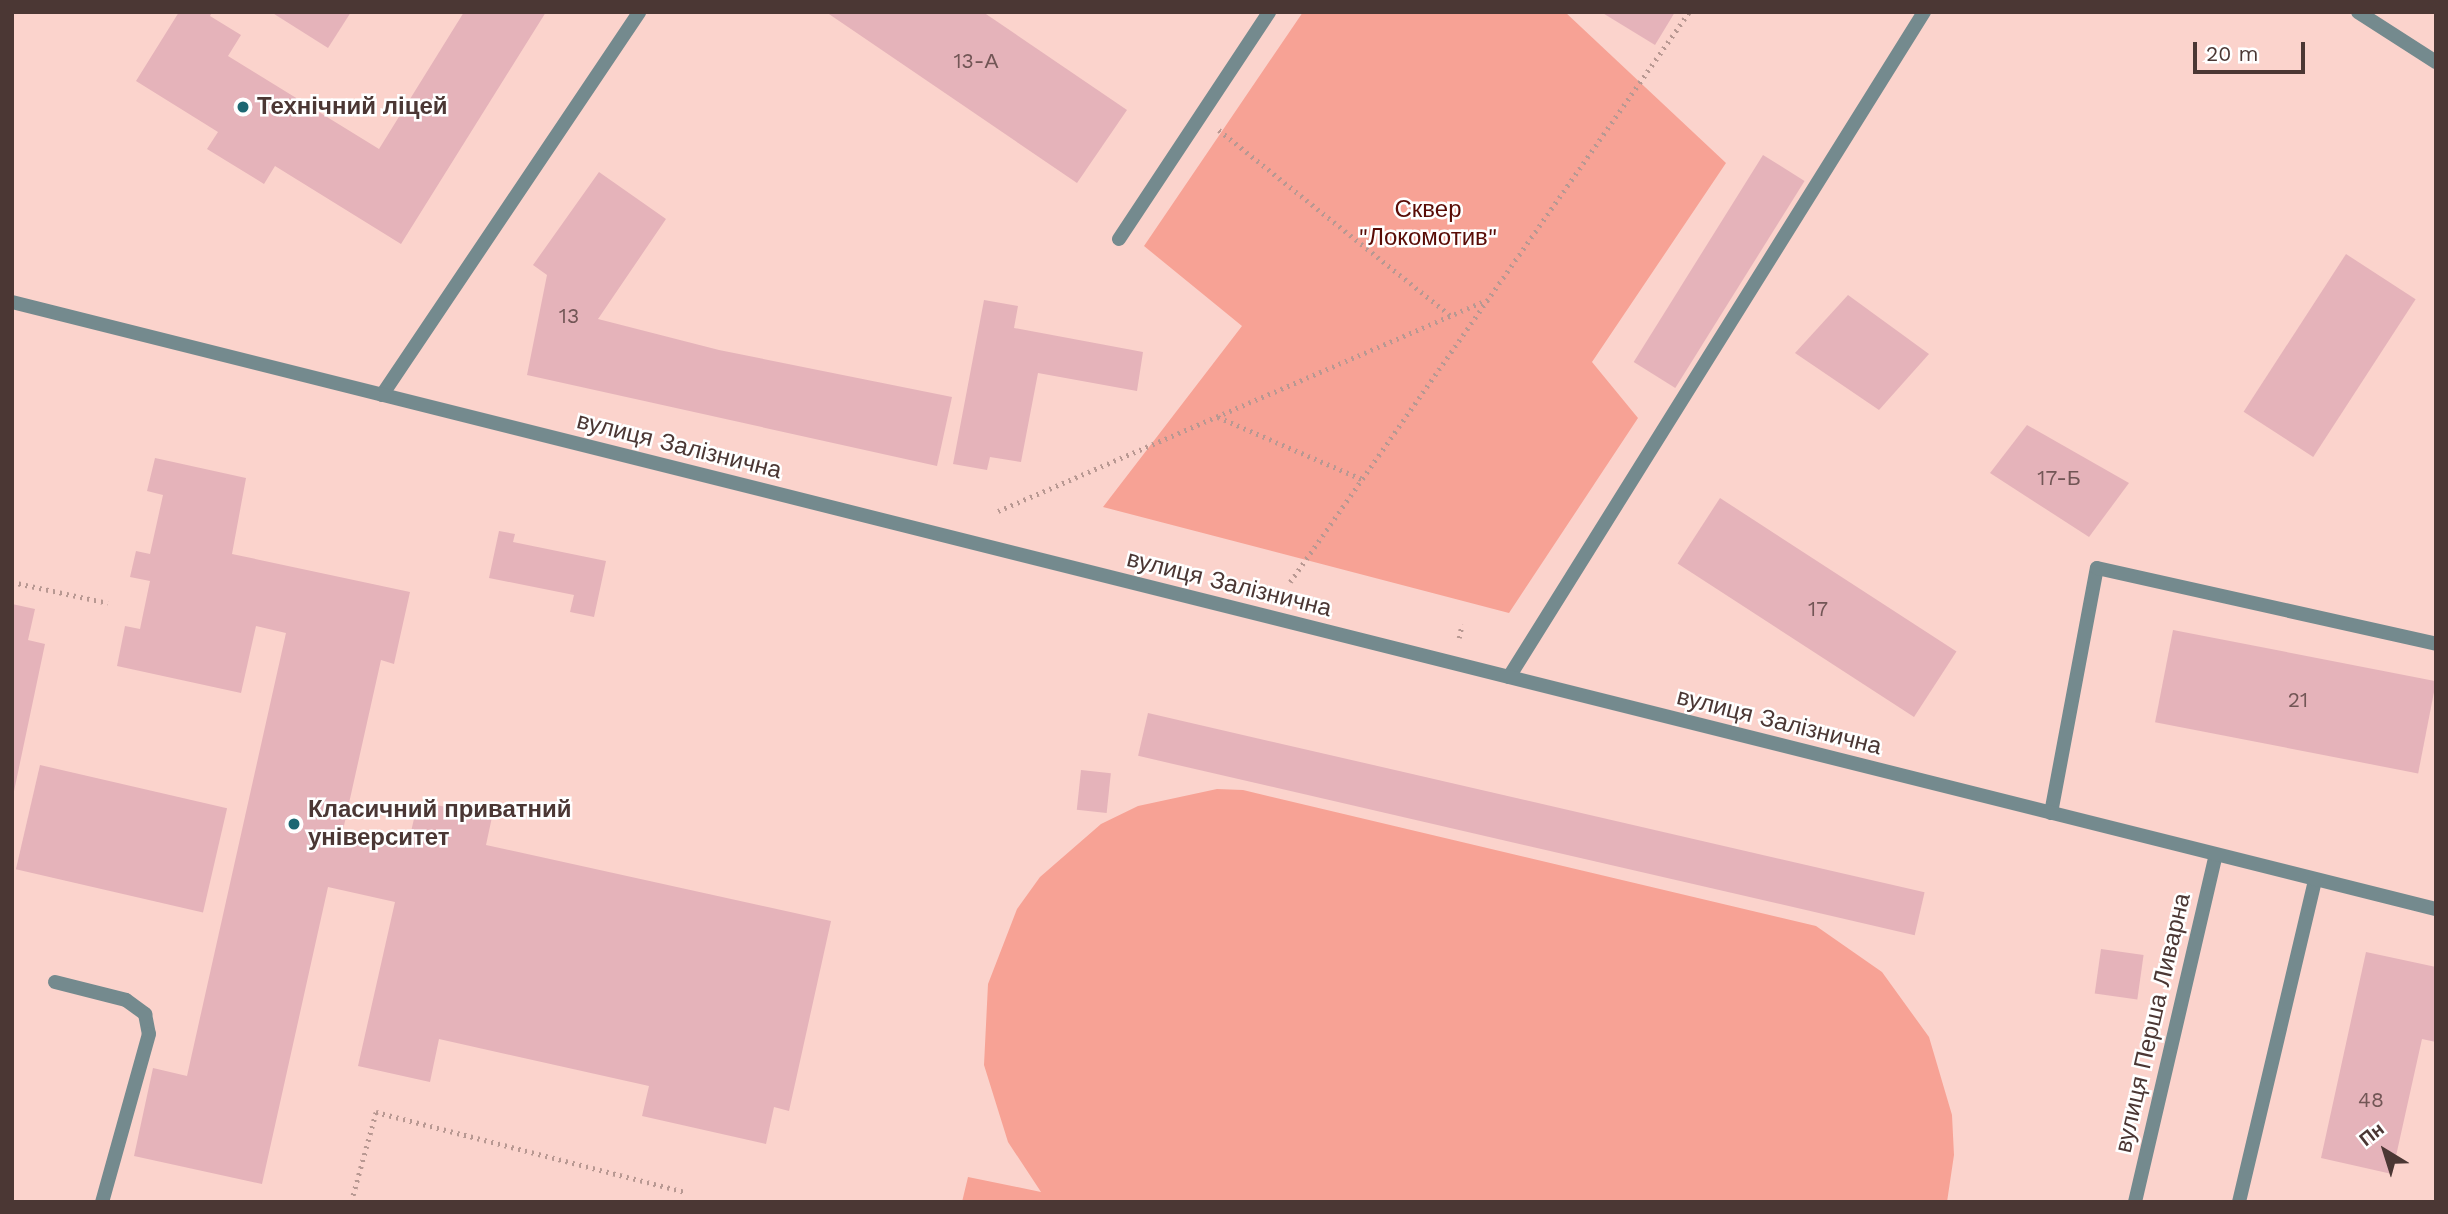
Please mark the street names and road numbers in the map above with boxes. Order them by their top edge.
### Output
street label: вулиця Залізнична [574,407,784,485]
street label: вулиця Залізнична [1124,545,1334,623]
street label: вулиця Залізнична [1674,683,1884,761]
street label: вулиця Перша Ливарна [2109,890,2197,1156]

